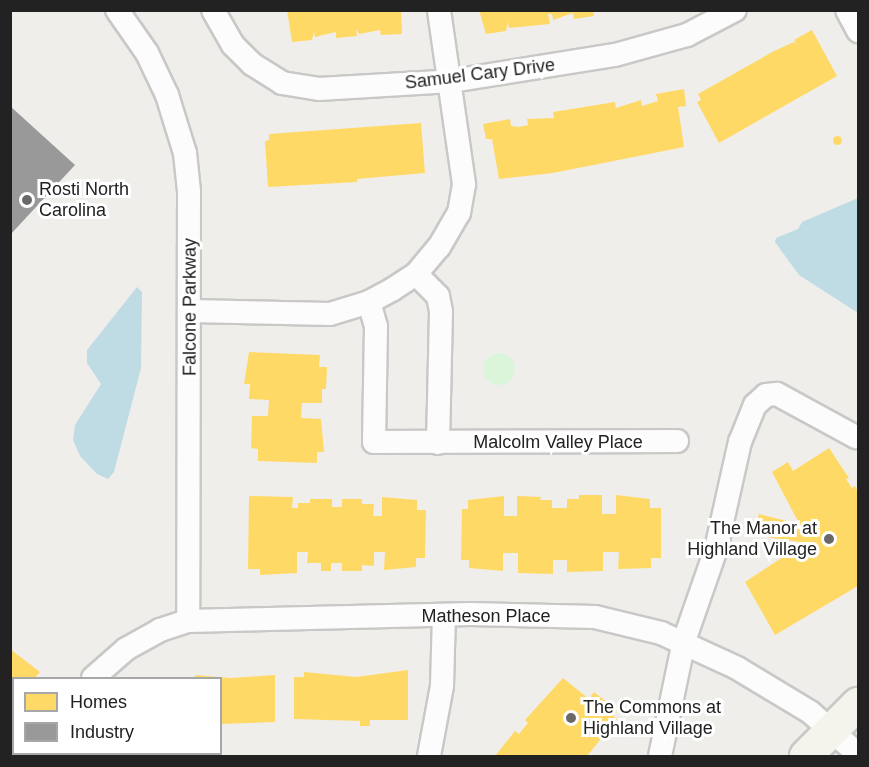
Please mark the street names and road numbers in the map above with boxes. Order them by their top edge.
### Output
street label: Samuel Cary Drive [404,54,556,94]
street label: Falcone Parkway [179,238,201,376]
street label: Malcolm Valley Place [473,431,643,453]
street label: Matheson Place [421,605,551,627]

